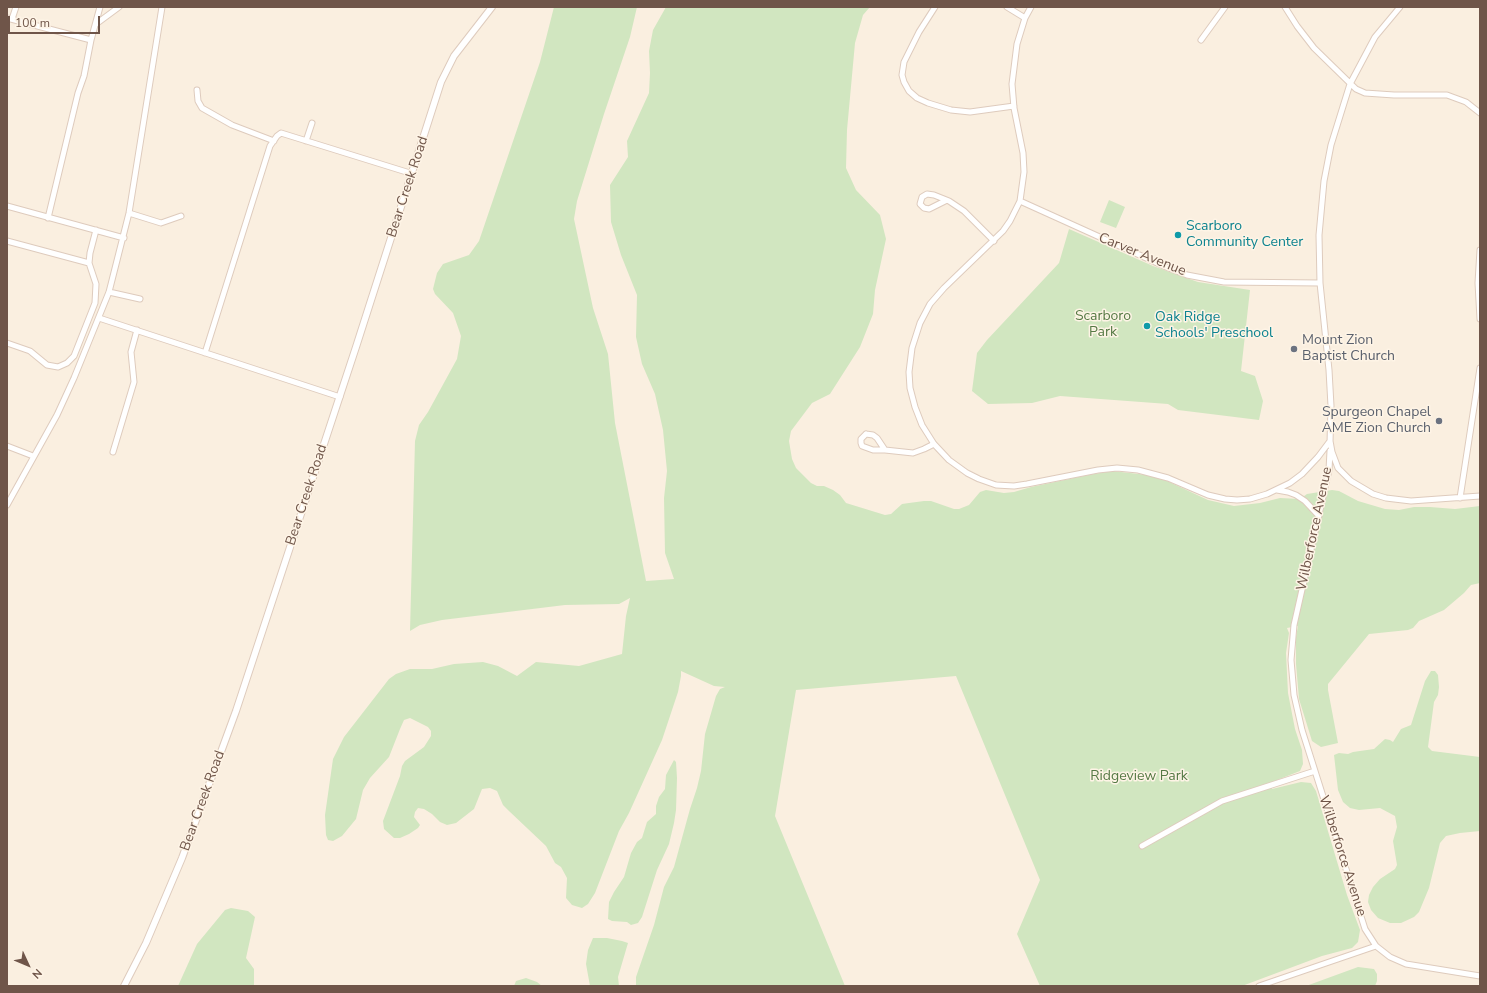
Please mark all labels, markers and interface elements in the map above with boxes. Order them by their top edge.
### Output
scale bar [10,8,102,34]
text: 100 m [15,15,50,31]
street label: Bear Creek Road [384,134,432,240]
place label: Scarboro Community Center [1186,219,1303,252]
street label: Carver Avenue [1096,230,1188,280]
marker: Scarboro Community Center [1173,230,1183,240]
park label: Scarboro Park [1075,309,1131,342]
place label: Oak Ridge Schools' Preschool [1155,310,1273,342]
marker: Oak Ridge Schools' Preschool [1142,321,1152,331]
place label: Mount Zion Baptist Church [1302,333,1395,366]
marker: Mount Zion Baptist Church [1289,344,1299,354]
place label: Spurgeon Chapel AME Zion Church [1322,405,1431,438]
marker: Spurgeon Chapel AME Zion Church [1434,416,1444,426]
street label: Bear Creek Road [283,442,331,548]
street label: Wilberforce Avenue [1294,466,1336,592]
street label: Bear Creek Road [177,749,229,853]
park label: Ridgeview Park [1090,769,1188,785]
street label: Wilberforce Avenue [1315,793,1369,919]
north arrow [8,945,48,985]
text: N [29,966,45,982]

